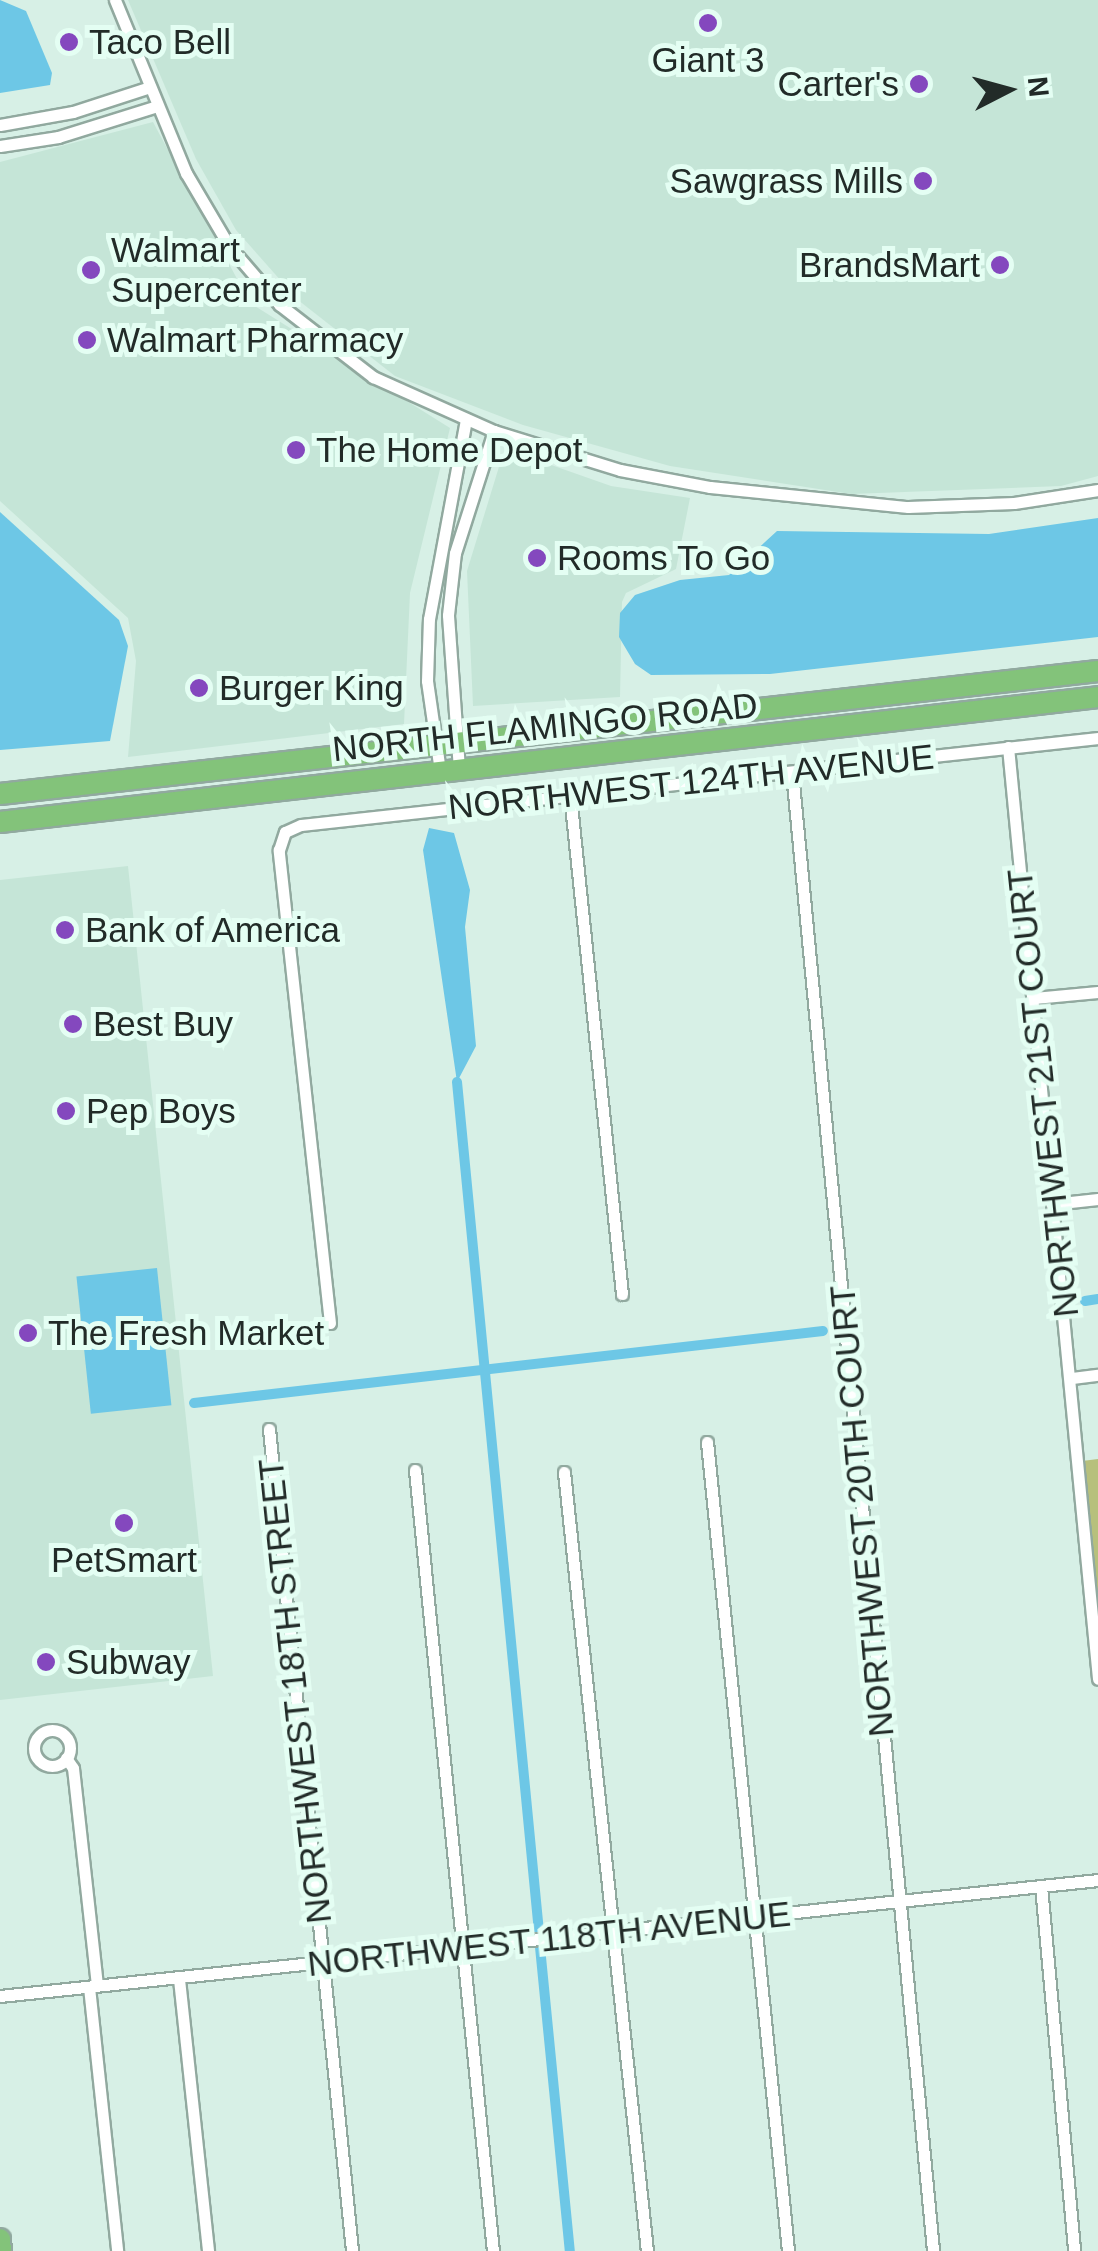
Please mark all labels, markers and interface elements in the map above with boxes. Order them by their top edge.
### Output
marker: Giant 3 [697,12,719,34]
place label: Taco Bell [89,21,231,63]
marker: Taco Bell [58,31,80,53]
place label: Giant 3 [652,39,764,81]
north arrow [958,40,1058,140]
place label: Carter's [778,63,899,105]
marker: Carter's [908,73,930,95]
text: N [1022,75,1055,98]
place label: Sawgrass Mills [670,160,903,202]
marker: Sawgrass Mills [912,170,934,192]
place label: Walmart Supercenter [111,229,302,311]
place label: BrandsMart [799,244,980,286]
marker: BrandsMart [989,254,1011,276]
marker: Walmart Supercenter [80,259,102,281]
place label: Walmart Pharmacy [107,319,403,361]
marker: Walmart Pharmacy [76,329,98,351]
place label: The Home Depot [316,429,583,471]
marker: The Home Depot [285,439,307,461]
place label: Rooms To Go [557,537,771,579]
marker: Rooms To Go [526,547,548,569]
place label: Burger King [219,667,404,709]
marker: Burger King [188,677,210,699]
street label: NORTH FLAMINGO ROAD [330,684,760,770]
street label: NORTHWEST 124TH AVENUE [445,735,937,829]
street label: NORTHWEST 21ST COURT [999,866,1087,1320]
place label: Bank of America [85,909,342,951]
marker: Bank of America [54,919,76,941]
place label: Best Buy [93,1003,233,1045]
marker: Best Buy [62,1013,84,1035]
place label: Pep Boys [86,1090,236,1132]
marker: Pep Boys [55,1100,77,1122]
street label: NORTHWEST 20TH COURT [821,1283,903,1739]
place label: The Fresh Market [48,1312,324,1354]
marker: The Fresh Market [17,1322,39,1344]
street label: NORTHWEST 18TH STREET [250,1456,340,1926]
marker: PetSmart [113,1512,135,1534]
place label: PetSmart [51,1539,197,1581]
place label: Subway [66,1641,191,1683]
marker: Subway [35,1651,57,1673]
street label: NORTHWEST 118TH AVENUE [304,1893,794,1985]

